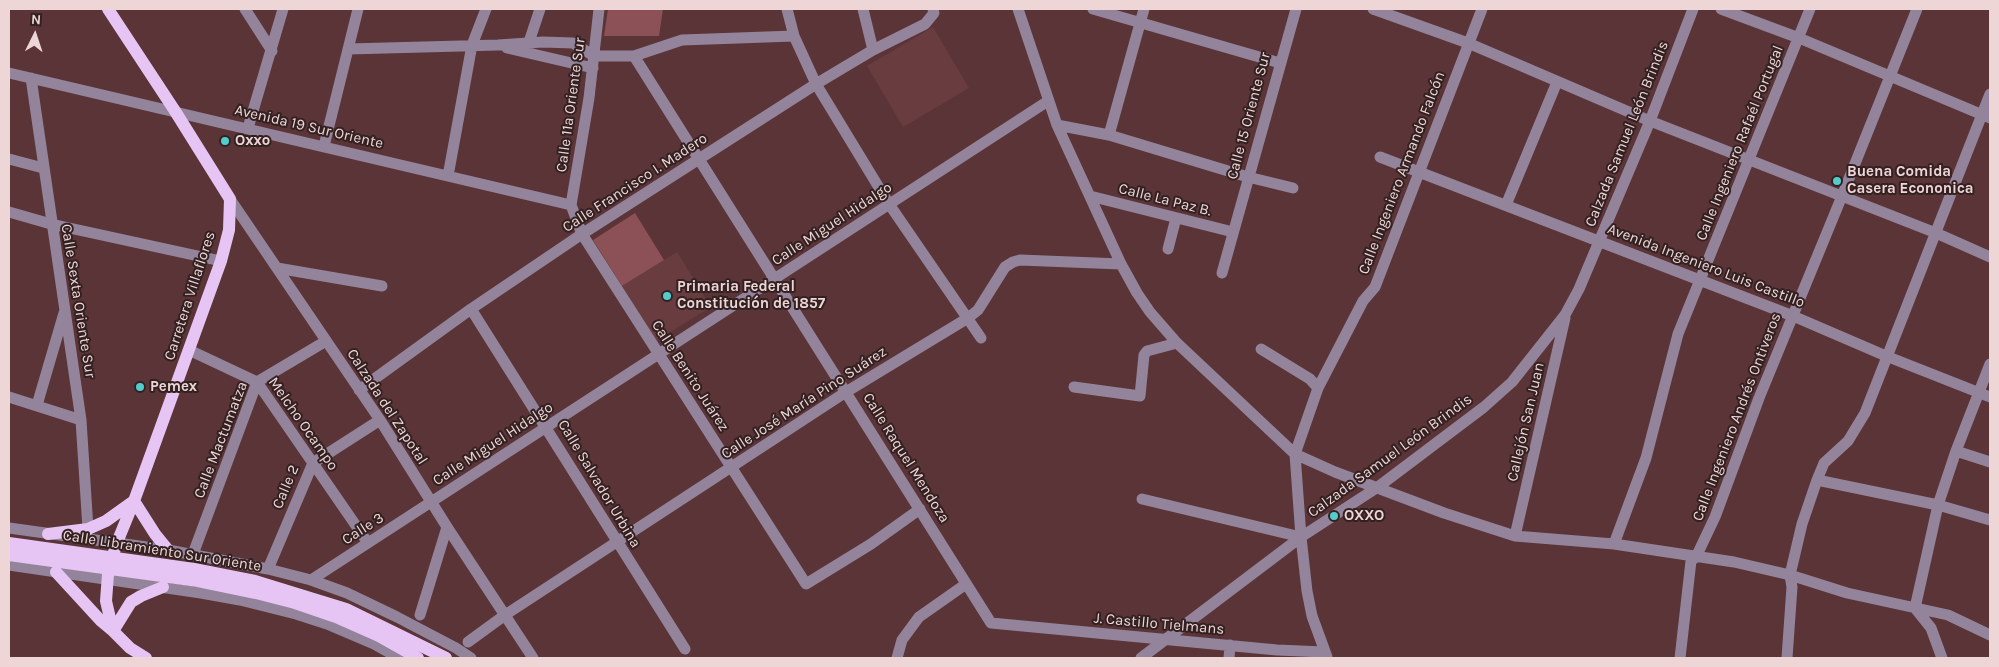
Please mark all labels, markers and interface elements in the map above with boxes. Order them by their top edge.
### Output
north arrow [10,10,60,60]
text: N [30,11,42,28]
street label: Calle 11a Oriente Sur [553,37,589,173]
street label: Calzada Samuel León Brindis [1581,39,1673,229]
street label: Calle Ingeniero Rafaél Portugal [1693,43,1787,243]
street label: Calle 15 Oriente Sur [1223,50,1275,182]
street label: Calle Ingeniero Armando Falcón [1355,69,1449,277]
street label: Avenida 19 Sur Oriente [233,101,385,153]
street label: Calle Francisco I. Madero [559,129,711,237]
place label: Oxxo [235,132,270,150]
marker: Oxxo [219,135,231,147]
place label: Buena Comida Casera Econonica [1847,163,1974,198]
marker: Buena Comida Casera Econonica [1831,175,1843,187]
street label: Calle Miguel Hidalgo [768,178,896,270]
street label: Calle La Paz B. [1117,180,1213,220]
street label: Avenida Ingeniero Luis Castillo [1605,220,1807,312]
street label: Calle Sexta Oriente Sur [57,223,99,379]
street label: Carretera Villaflores [161,229,219,363]
place label: Primaria Federal Constitución de 1857 [677,278,825,313]
marker: Primaria Federal Constitución de 1857 [661,290,673,302]
street label: Calle Ingeniero Andrés Ontiveros [1689,310,1785,524]
street label: Calle Benito Juárez [647,317,733,435]
street label: Calle José María Pino Suárez [718,343,890,463]
street label: Calzada del Zapotal [343,346,431,468]
street label: Callejón San Juan [1504,361,1548,483]
street label: Melcho Ocampo [264,374,342,474]
place label: Pemex [150,378,197,396]
street label: Calle Mactumatza [190,379,252,501]
marker: Pemex [134,381,146,393]
street label: Calle Raquel Mendoza [859,390,953,526]
street label: Calzada Samuel León Brindis [1304,390,1476,522]
street label: Calle Miguel Hidalgo [429,398,557,490]
street label: Calle Salvador Urbina [554,417,644,551]
street label: Calle 2 [269,462,303,512]
place label: OXXO [1344,507,1384,525]
street label: Calle 3 [339,509,387,549]
marker: OXXO [1328,510,1340,522]
street label: Calle Libramiento Sur Oriente [62,526,262,576]
street label: J. Castillo Tielmans [1093,609,1225,639]

